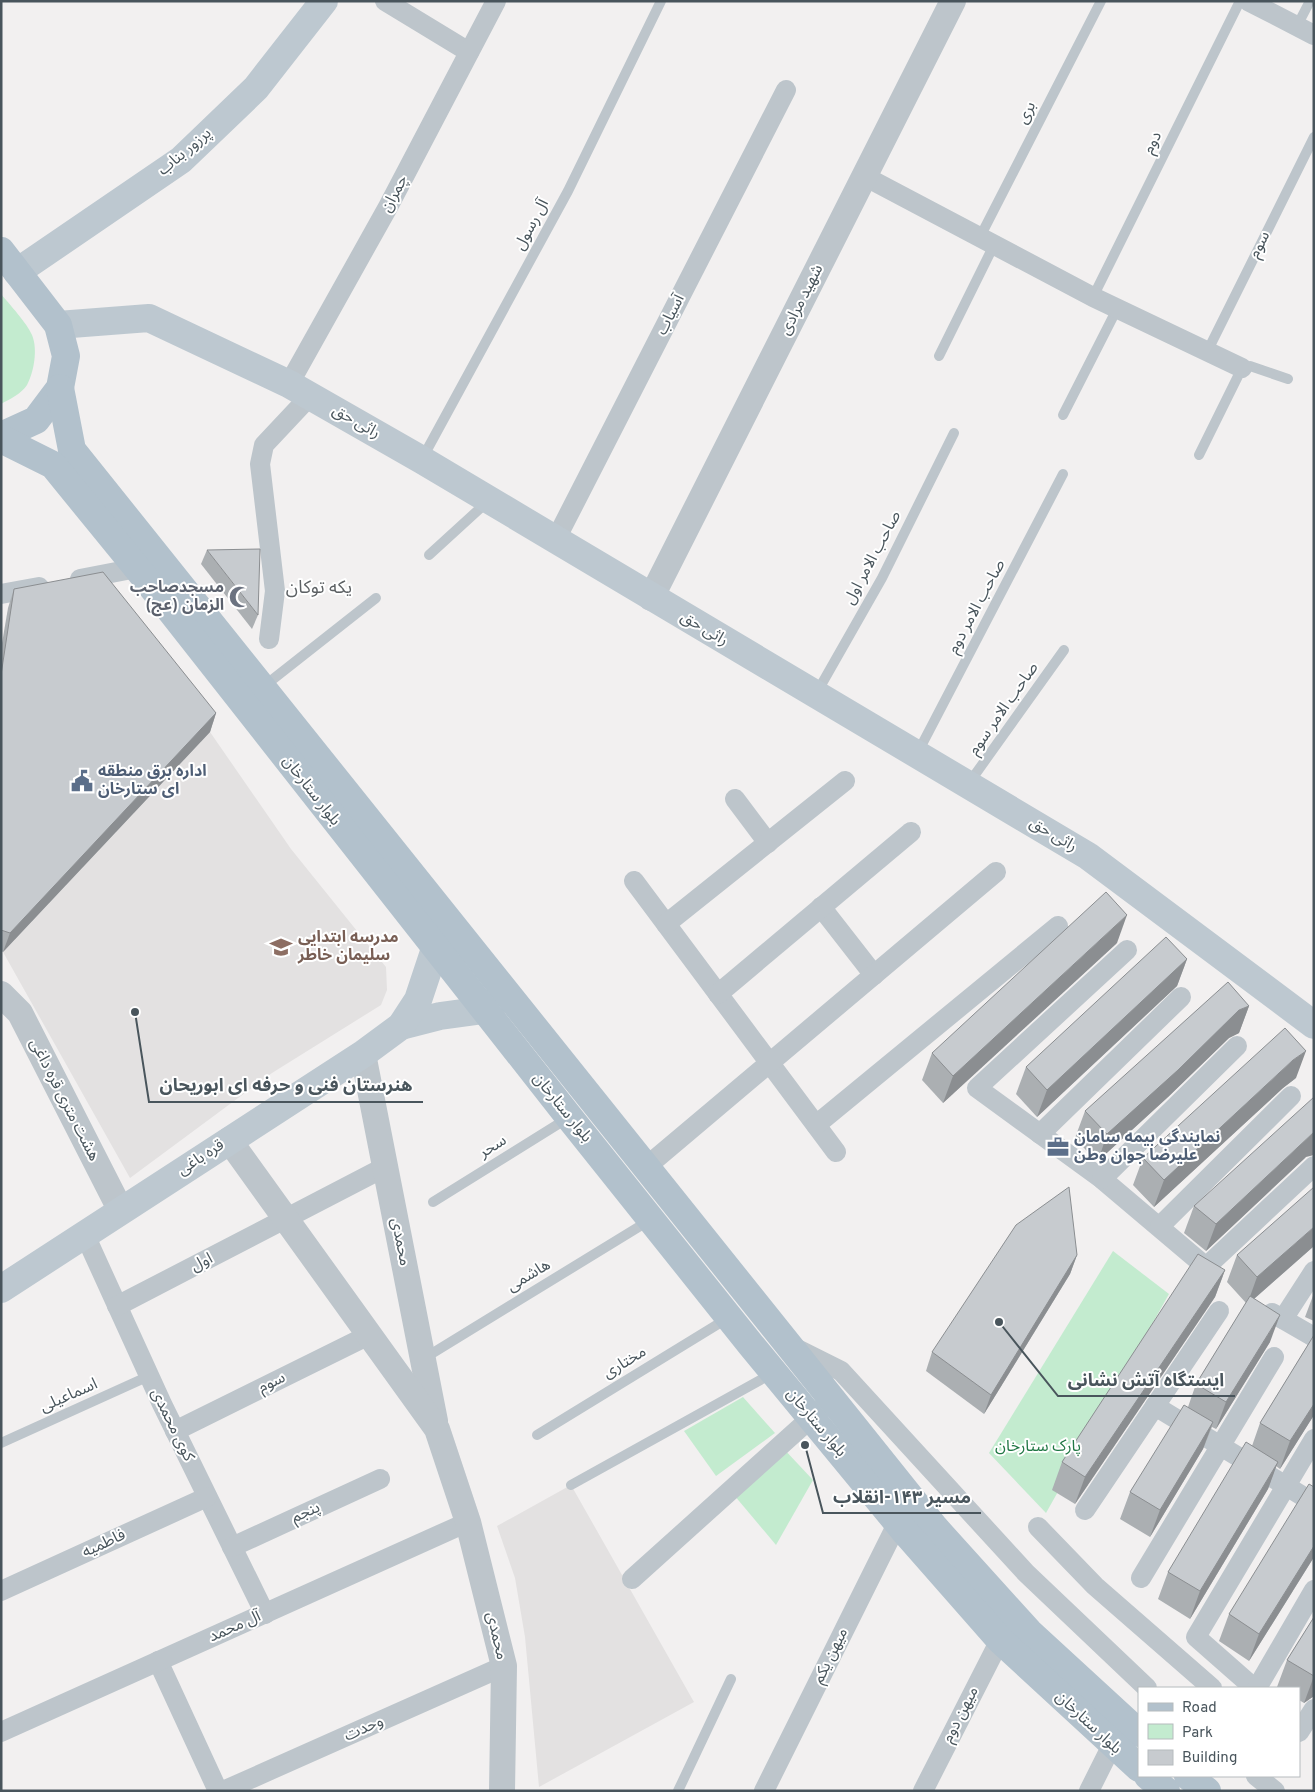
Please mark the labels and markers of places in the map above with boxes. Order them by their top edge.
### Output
place label: مسجدصاحب الزمان (عج) [130,578,224,617]
mosque icon: مسجدصاحب الزمان (عج) [227,584,253,610]
place label: اداره برق منطقه ای ستارخان [98,762,207,800]
public building icon: اداره برق منطقه ای ستارخان [69,768,95,794]
place label: مدرسه ابتدایی سلیمان خاطر [297,928,399,966]
school or university icon: مدرسه ابتدایی سلیمان خاطر [268,934,294,960]
callout: هنرستان فنی و حرفه ای ابوریحان [149,1069,423,1102]
place label: نمایندگی بیمه سامان علیرضا جوان وطن [1074,1128,1220,1166]
office icon: نمایندگی بیمه سامان علیرضا جوان وطن [1045,1134,1071,1160]
callout: ایستگاه آتش نشانی [1058,1363,1235,1396]
callout: مسیر ۱۴۳-انقلاب [823,1480,981,1513]

